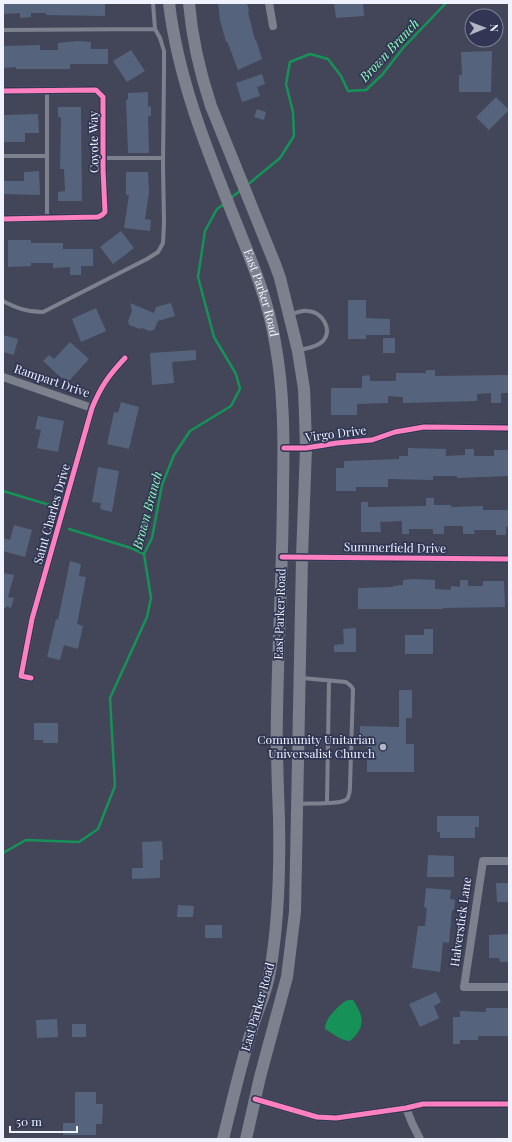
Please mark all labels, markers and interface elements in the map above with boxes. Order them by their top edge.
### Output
north arrow [464,8,504,48]
water label: Brown Branch [354,15,422,85]
text: N [487,24,502,32]
street label: Coyote Way [84,111,102,173]
street label: East Parker Road [240,246,283,338]
street label: Rampart Drive [12,360,92,400]
street label: Virgo Drive [304,421,367,445]
street label: Saint Charles Drive [29,462,73,566]
water label: Brown Branch [128,469,165,552]
street label: Summerfield Drive [344,538,446,556]
street label: East Parker Road [269,568,289,660]
place label: Community Unitarian Universalist Church [257,731,375,761]
marker: Community Unitarian Universalist Church [378,742,388,752]
street label: Halverstick Lane [446,876,474,968]
street label: East Parker Road [237,961,277,1053]
scale bar [10,1108,77,1134]
text: 50 m [16,1113,42,1129]

